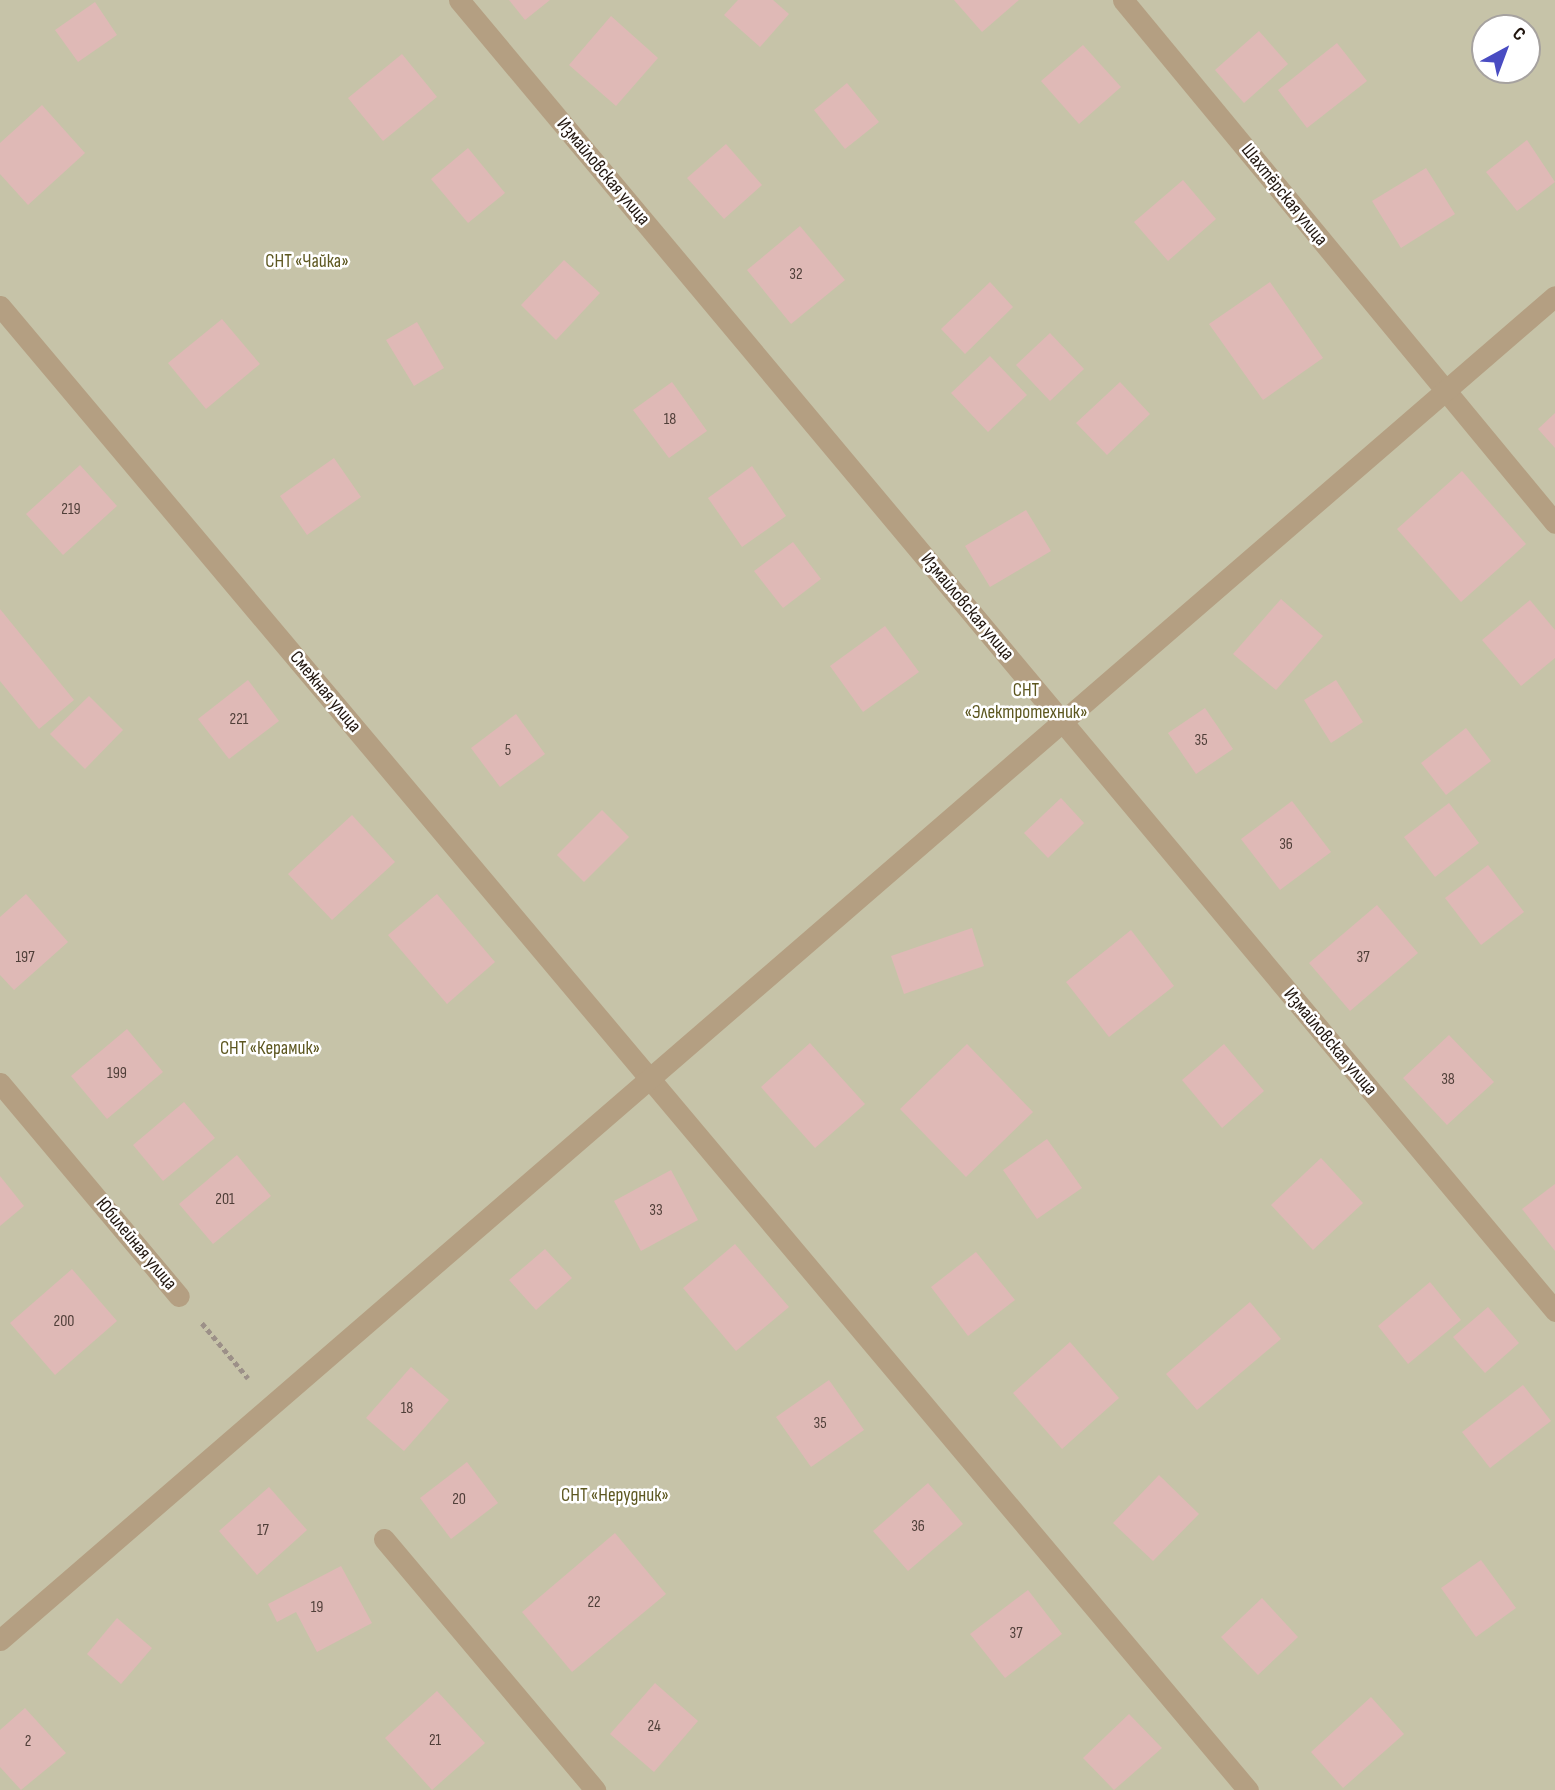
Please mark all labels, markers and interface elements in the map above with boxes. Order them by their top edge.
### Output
north arrow [1471,14,1541,84]
text: С [1508,22,1530,46]
street label: Измайловская улица [552,114,654,230]
street label: Шахтёрская улица [1236,139,1332,251]
park label: СНТ «Чайка» [265,251,349,273]
house number: 32 [789,265,803,285]
house number: 18 [664,410,676,430]
house number: 219 [61,500,81,520]
street label: Измайловская улица [916,549,1018,665]
street label: Смежная улица [284,647,366,737]
park label: СНТ «Электротехник» [964,680,1088,724]
house number: 221 [230,710,248,730]
house number: 35 [1194,731,1208,751]
house number: 5 [505,741,511,761]
house number: 36 [1279,835,1293,855]
house number: 197 [15,948,35,968]
house number: 37 [1356,948,1370,968]
street label: Измайловская улица [1279,984,1381,1100]
park label: СНТ «Керамик» [220,1038,320,1060]
house number: 199 [107,1064,127,1084]
house number: 38 [1441,1070,1455,1090]
house number: 201 [215,1190,235,1210]
street label: Юбилейная улица [91,1193,181,1295]
house number: 33 [649,1201,663,1221]
house number: 200 [54,1312,74,1332]
house number: 18 [401,1399,413,1419]
house number: 35 [813,1414,827,1434]
park label: СНТ «Нерудник» [561,1485,669,1507]
house number: 20 [452,1490,466,1510]
house number: 36 [911,1517,925,1537]
house number: 17 [257,1521,269,1541]
house number: 22 [587,1593,601,1613]
house number: 19 [311,1598,323,1618]
house number: 37 [1009,1624,1023,1644]
house number: 24 [647,1717,661,1737]
house number: 21 [429,1731,441,1751]
house number: 2 [25,1732,31,1752]

